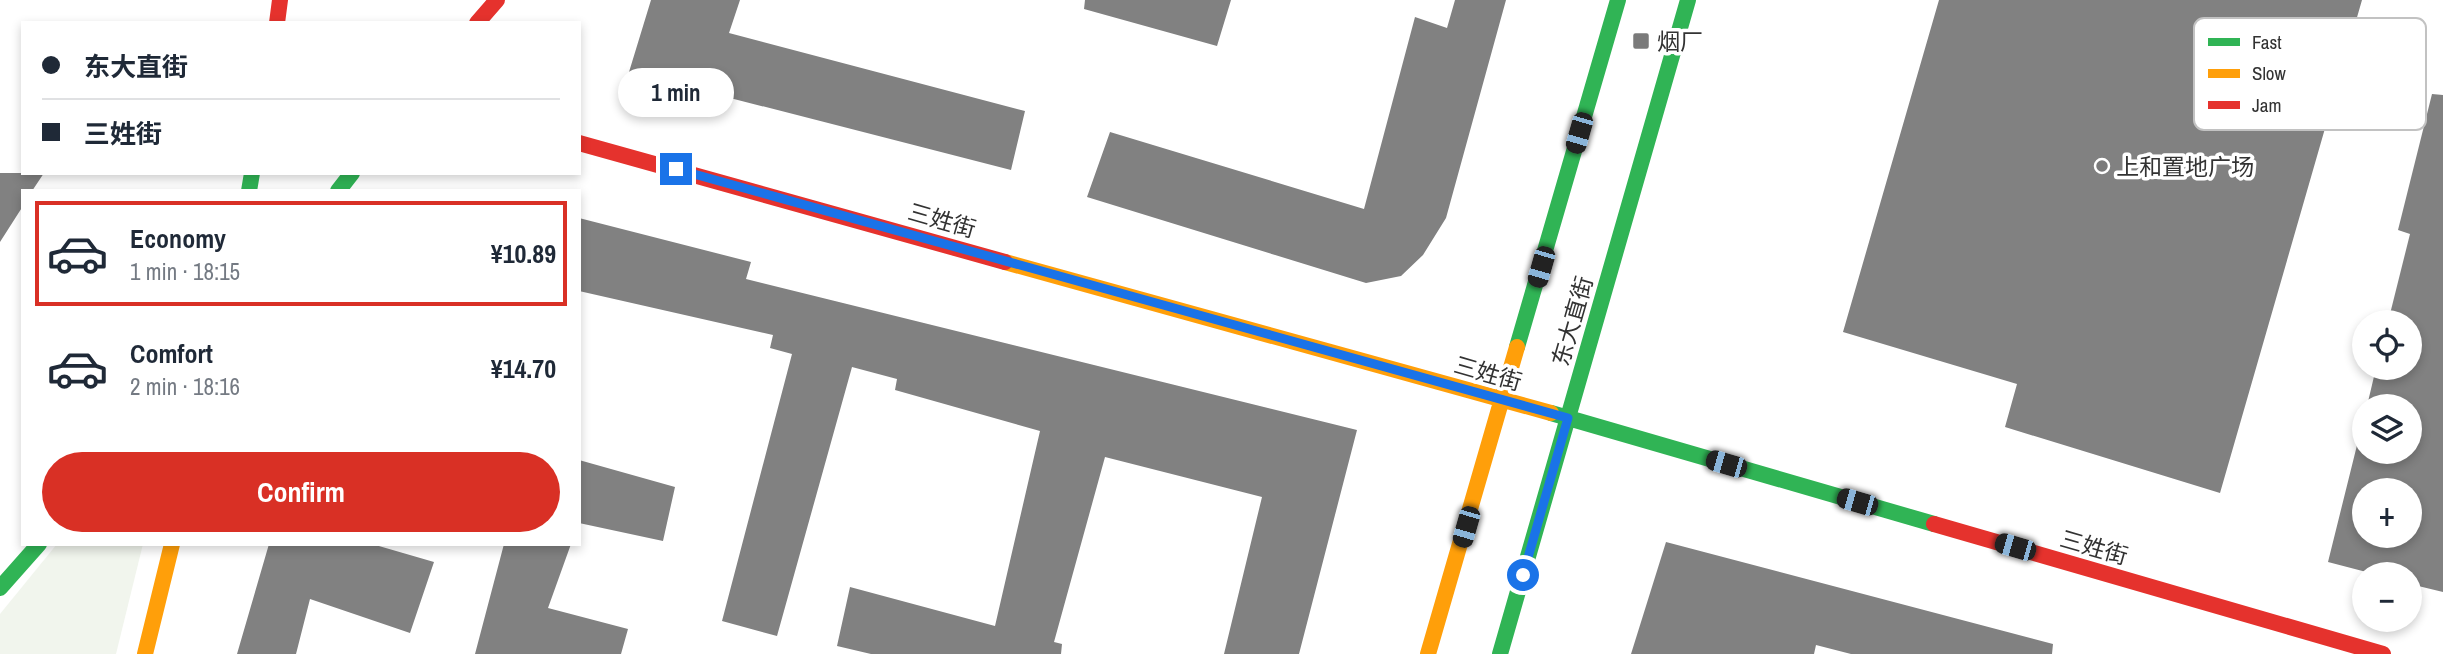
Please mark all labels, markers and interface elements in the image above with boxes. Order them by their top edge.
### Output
legend [2194,18,2426,130]
place label: 烟厂 [1657,26,1703,57]
text: Fast [2252,29,2282,55]
marker: 烟厂 [1631,31,1651,51]
text: 东大直街 [84,49,188,84]
text: Slow [2252,60,2287,86]
callout: 1 min [618,68,734,116]
text: 1 min [651,77,701,108]
text: Jam [2252,92,2281,118]
car [1564,110,1595,156]
text: 三姓街 [84,116,162,151]
place label: 上和置地广场 [2116,151,2254,182]
route end [660,153,692,185]
marker: 上和置地广场 [2094,158,2110,174]
street label: 三姓街 [905,196,979,244]
text: Economy [130,221,226,256]
icon: car [46,222,109,285]
text: ¥10.89 [491,236,556,271]
car [1526,244,1557,290]
text: 1 min · 18:15 [130,256,240,287]
street label: 东大直街 [1544,273,1600,369]
map controls [2352,310,2422,632]
button: locate [2352,310,2422,380]
text: Comfort [130,336,213,371]
icon: car [46,337,109,400]
street label: 三姓街 [1451,349,1525,397]
text: ¥14.70 [491,351,556,386]
text: 2 min · 18:16 [130,371,240,402]
button: layers [2352,394,2422,464]
car [1703,448,1750,480]
button: Confirm [42,452,560,532]
button: + [2352,478,2422,548]
car [1834,486,1881,518]
car [1451,504,1482,550]
street label: 三姓街 [2057,523,2131,571]
car [1992,531,2039,563]
route start [1507,559,1539,591]
button: − [2352,562,2422,632]

